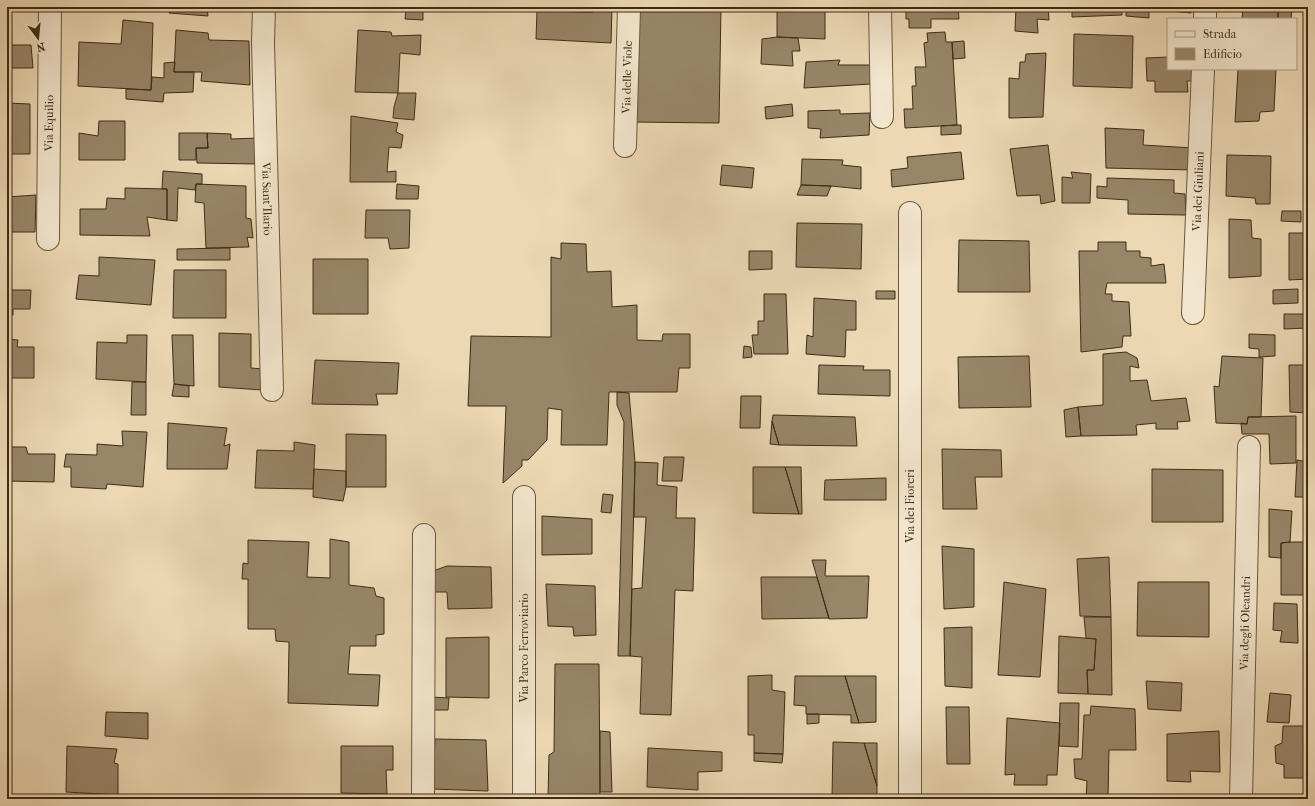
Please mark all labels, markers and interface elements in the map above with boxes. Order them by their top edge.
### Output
north arrow [18,18,58,58]
legend [1167,18,1297,70]
text: Strada [1203,27,1237,41]
text: N [34,40,46,55]
street label: Via delle Viole [619,40,635,115]
text: Edificio [1203,47,1242,61]
street label: Via Equilio [42,95,56,152]
street label: Via dei Giuliani [1189,151,1207,232]
street label: Via Sant'Ilario [259,161,275,236]
street label: Via dei Fioreri [903,469,917,544]
street label: Via degli Oleandri [1237,575,1253,671]
street label: Via Parco Ferroviario [517,593,531,704]

